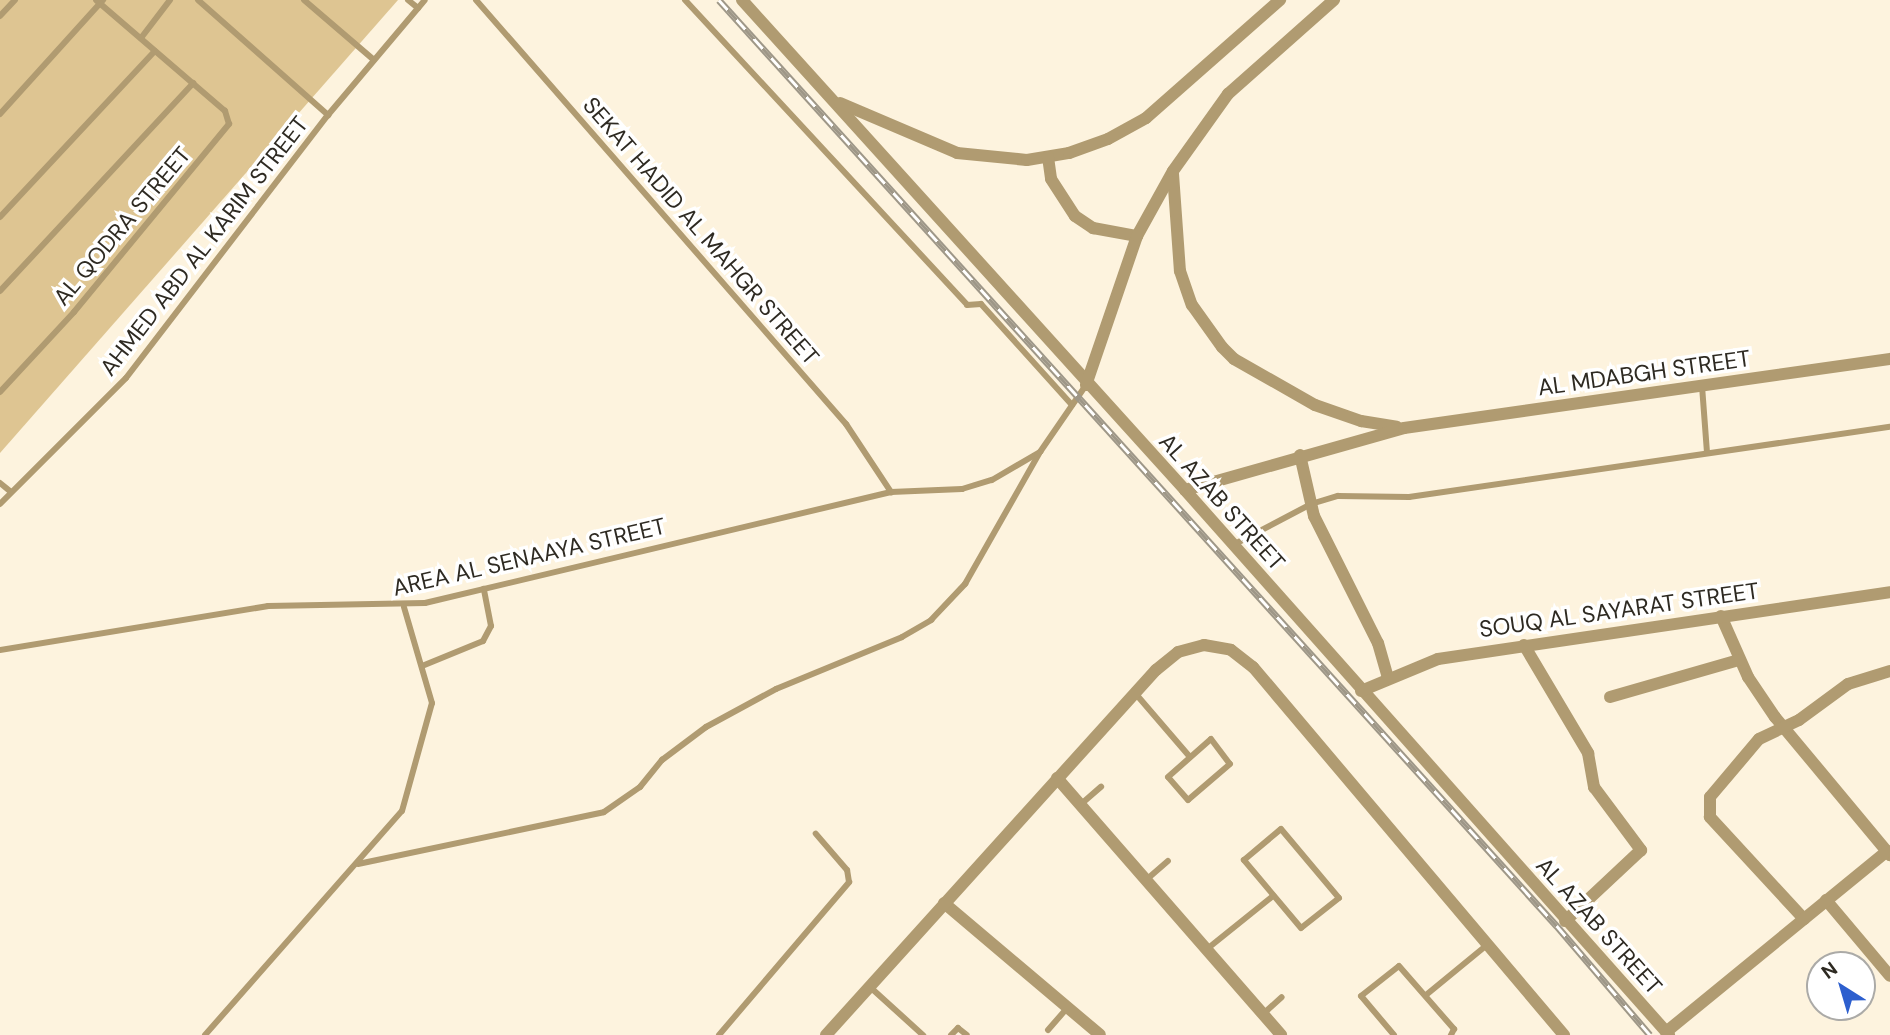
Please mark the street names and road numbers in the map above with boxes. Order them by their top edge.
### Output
street label: SEKAT HADID AL MAHGR STREET [577,91,825,371]
street label: AHMED ABD AL KARIM STREET [94,111,314,381]
street label: AL QODRA STREET [48,141,196,311]
street label: AL MDABGH STREET [1536,344,1752,402]
street label: AL AZAB STREET [1153,428,1291,576]
street label: AREA AL SENAAYA STREET [390,512,668,602]
street label: SOUQ AL SAYARAT STREET [1477,577,1761,643]
street label: AL AZAB STREET [1530,852,1668,1000]

